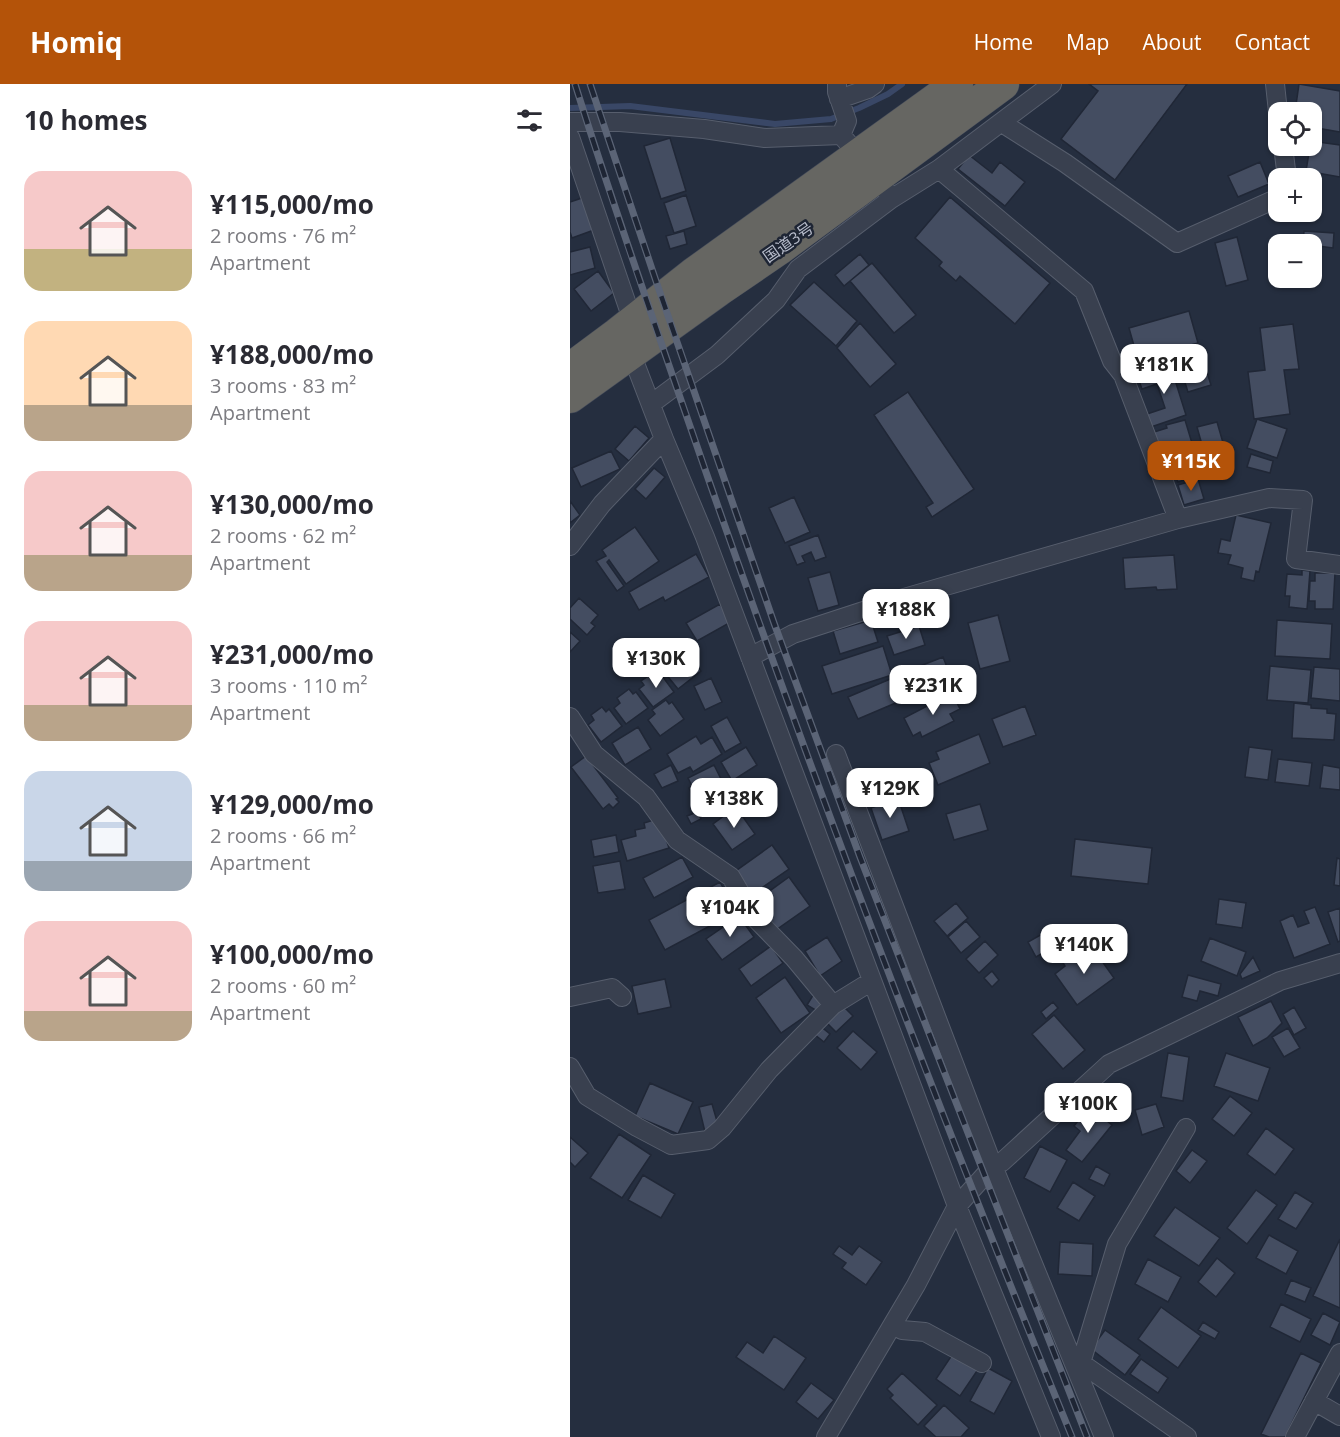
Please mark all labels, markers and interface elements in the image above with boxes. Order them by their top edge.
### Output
text: Homiq [30,23,123,61]
text: Home [974,28,1033,56]
text: Map [1066,28,1109,56]
text: About [1142,28,1202,56]
text: Contact [1235,28,1310,56]
text: 10 homes [24,102,148,138]
map controls [1268,102,1322,288]
button: locate [1268,102,1322,156]
icon: filters [513,104,546,137]
button: + [1268,168,1322,222]
text: ¥115,000/mo [210,186,374,222]
icon: home [72,195,144,267]
street label: 国道3号 [758,217,818,267]
text: 2 rooms · 76 m² [210,222,356,249]
button: − [1268,234,1322,288]
text: Apartment [210,249,310,276]
text: ¥188,000/mo [210,336,374,372]
pin: ¥181K [1122,344,1206,395]
icon: home [72,345,144,417]
text: ¥181K [1134,350,1194,377]
text: 3 rooms · 83 m² [210,372,356,399]
text: Apartment [210,399,310,426]
pin: ¥115K [1149,441,1233,492]
text: ¥115K [1161,447,1221,474]
text: ¥130,000/mo [210,486,374,522]
icon: home [72,495,144,567]
text: 2 rooms · 62 m² [210,522,356,549]
text: Apartment [210,549,310,576]
pin: ¥188K [864,589,948,640]
text: ¥188K [876,595,936,622]
text: ¥231,000/mo [210,636,374,672]
pin: ¥130K [614,638,698,689]
text: ¥130K [626,644,686,671]
icon: home [72,645,144,717]
pin: ¥231K [891,665,975,716]
text: ¥231K [903,671,963,698]
text: 3 rooms · 110 m² [210,672,368,699]
text: Apartment [210,699,310,726]
pin: ¥129K [848,768,932,819]
text: ¥129K [860,774,920,801]
pin: ¥138K [692,778,776,829]
text: ¥138K [704,784,764,811]
text: ¥129,000/mo [210,786,374,822]
icon: home [72,795,144,867]
text: 2 rooms · 66 m² [210,822,356,849]
text: Apartment [210,849,310,876]
pin: ¥104K [688,887,772,938]
text: ¥104K [700,893,760,920]
pin: ¥140K [1042,924,1126,975]
text: ¥140K [1054,930,1114,957]
text: ¥100,000/mo [210,936,374,972]
icon: home [72,945,144,1017]
text: 2 rooms · 60 m² [210,972,356,999]
text: Apartment [210,999,310,1026]
pin: ¥100K [1046,1083,1130,1134]
text: ¥100K [1058,1089,1118,1116]

